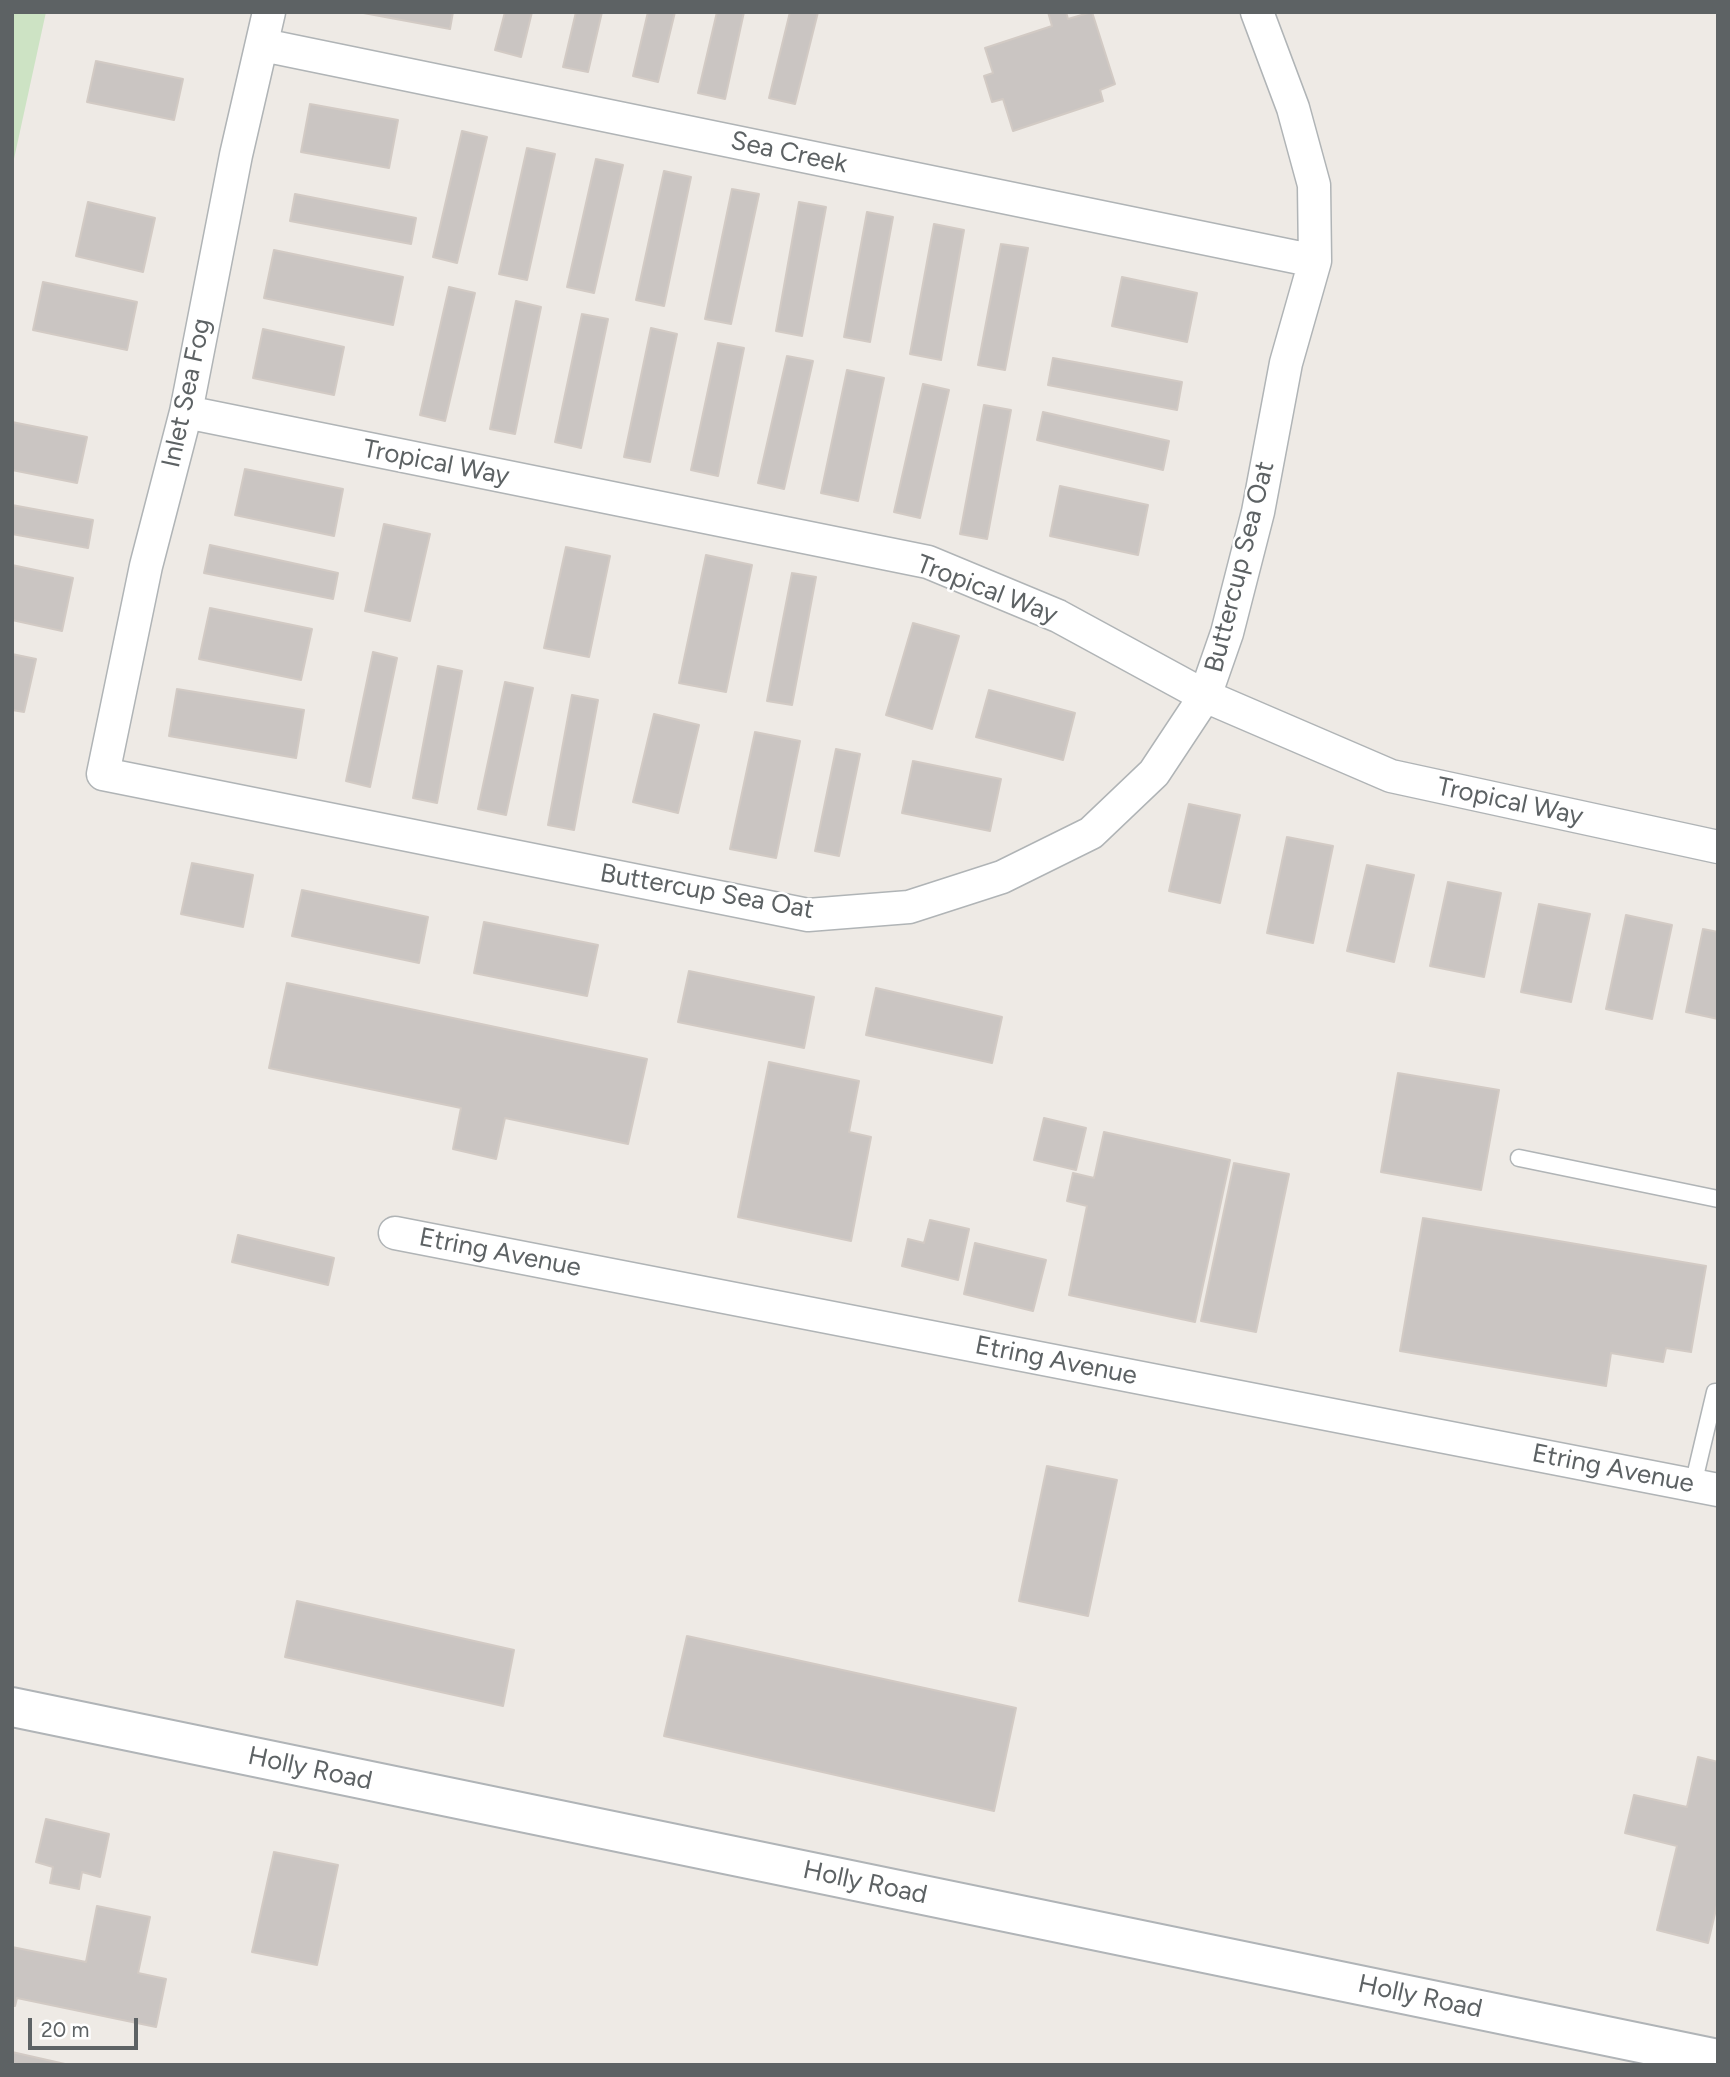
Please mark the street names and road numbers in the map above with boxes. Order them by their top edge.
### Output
street label: Sea Creek [728,125,850,181]
street label: Inlet Sea Fog [156,315,218,471]
street label: Tropical Way [360,434,512,492]
street label: Buttercup Sea Oat [1199,458,1281,676]
street label: Tropical Way [912,549,1062,631]
street label: Tropical Way [1434,771,1586,833]
street label: Buttercup Sea Oat [598,858,816,926]
street label: Etring Avenue [416,1222,584,1284]
street label: Etring Avenue [972,1330,1140,1392]
street label: Etring Avenue [1529,1438,1697,1500]
street label: Holly Road [245,1741,375,1797]
street label: Holly Road [800,1855,930,1911]
street label: Holly Road [1355,1969,1485,2025]

